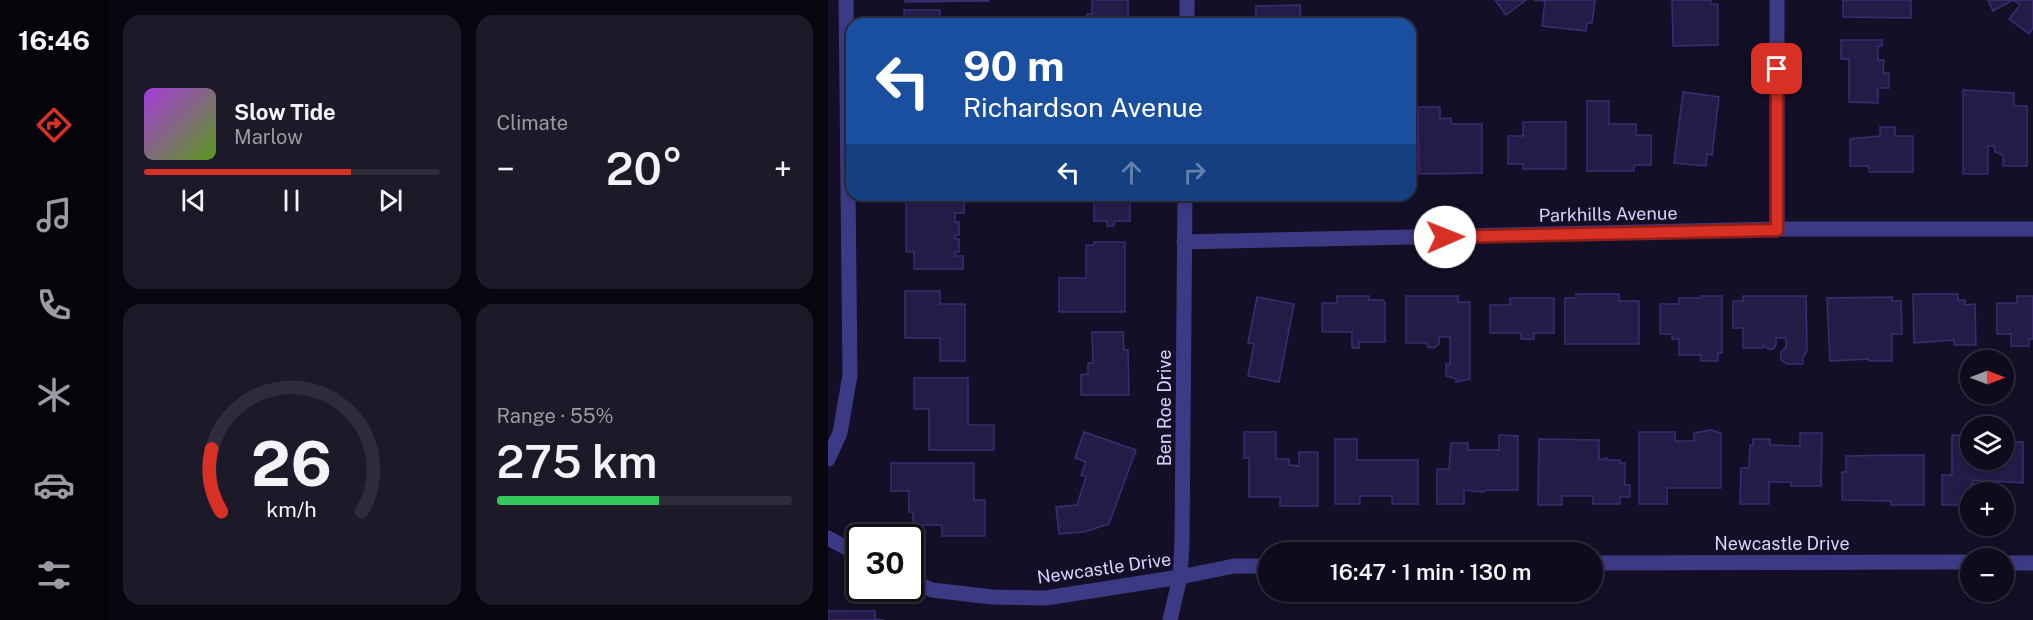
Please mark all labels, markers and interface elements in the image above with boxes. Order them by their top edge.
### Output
text: 16:46 [18,24,90,56]
text: 90 m [963,41,1065,90]
icon: left [864,42,942,120]
pin [1751,43,1802,94]
icon: arrive [1760,52,1793,85]
text: Richardson Avenue [963,91,1203,123]
text: Slow Tide [234,99,336,125]
icon: directions [33,104,75,146]
text: Climate [497,111,568,135]
text: Marlow [234,125,303,149]
text: 20° [606,142,683,195]
text: − [497,150,515,188]
text: + [774,150,792,188]
icon: left [1052,156,1085,189]
icon: ahead [1115,156,1148,189]
icon: right [1178,156,1211,189]
icon: previous [177,184,210,217]
icon: pause [275,184,308,217]
icon: next [374,184,407,217]
icon: music [33,194,75,236]
street label: Parkhills Avenue [1538,202,1678,226]
position arrow [1413,205,1477,269]
icon: phone [33,284,75,326]
street label: Ben Roe Drive [1154,350,1175,466]
north arrow [1960,350,2014,404]
map controls [1960,350,2014,602]
icon: climate [33,374,75,416]
text: Range · 55% [497,404,614,428]
button: layers [1960,416,2014,470]
text: 26 [251,427,332,500]
text: 275 km [497,435,658,488]
icon: car [33,464,75,506]
button: + [1960,482,2014,536]
text: km/h [267,497,317,522]
speed limit sign: 30 [846,524,924,602]
street label: Newcastle Drive [1714,533,1850,554]
street label: Newcastle Drive [1036,548,1172,588]
button: − [1960,548,2014,602]
icon: filters [33,554,75,596]
text: 16:47 · 1 min · 130 m [1330,559,1531,585]

